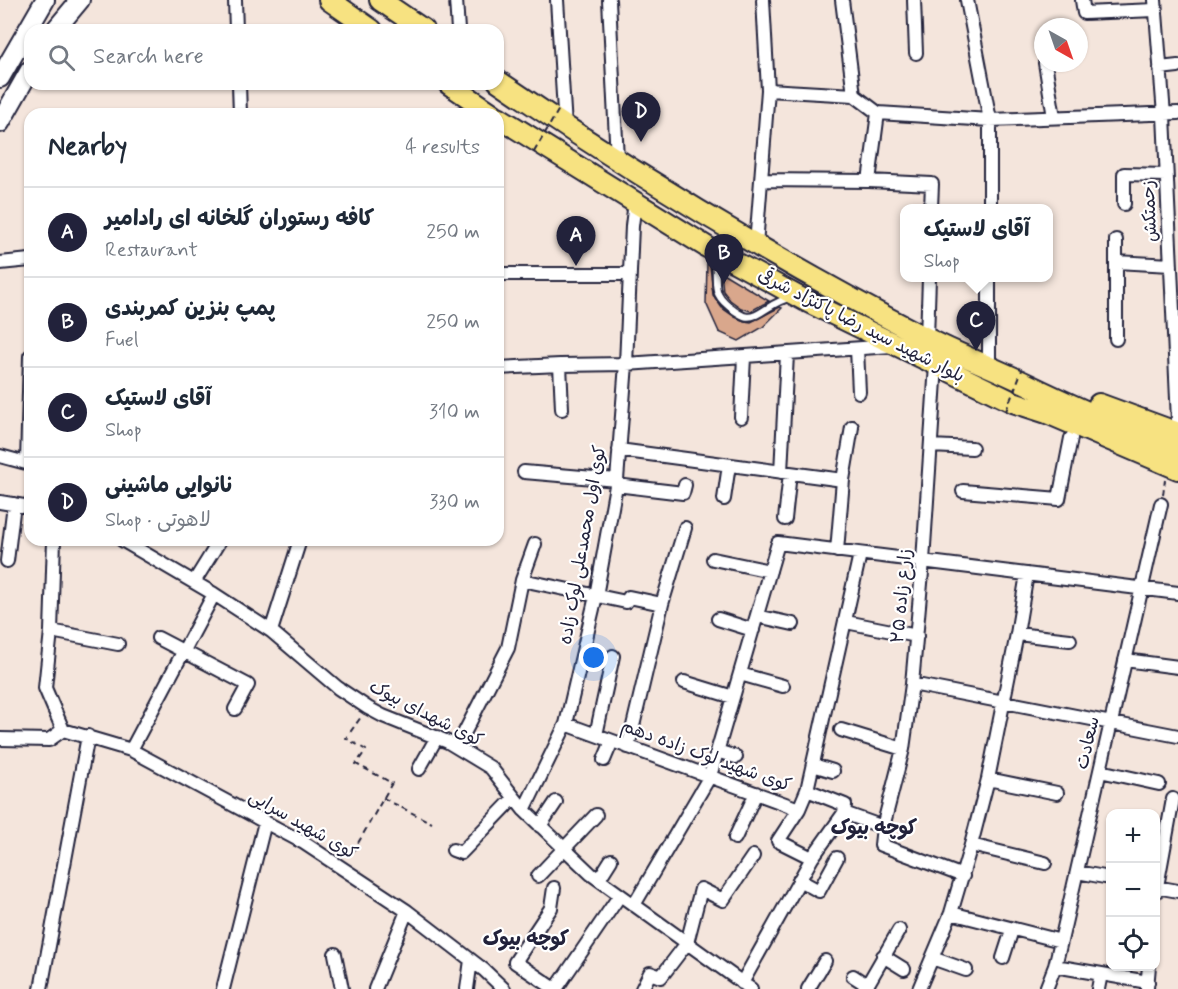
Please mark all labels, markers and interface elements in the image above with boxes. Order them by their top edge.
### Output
north arrow [1034,18,1088,72]
search box [24,24,504,90]
icon: search [45,41,78,74]
text: Search here [93,43,204,71]
pin: D [622,92,660,142]
text: Nearby [48,130,127,164]
text: 4 results [405,134,480,161]
street label: زحمتکش [1136,179,1164,243]
popup [900,204,1053,282]
text: کافه رستوران گلخانه ای رادامیر [105,205,374,233]
pin: A [556,216,596,266]
text: آقای لاستیک [923,216,1030,244]
text: A [61,219,74,246]
text: 250 m [426,219,480,246]
pin: B [704,234,744,284]
text: Restaurant [105,237,198,264]
text: Shop [923,248,960,275]
street label: بلوار شهید سید رضا پاکنژاد شرقی [754,262,969,389]
text: پمپ بنزین کمربندی [105,295,275,323]
pin: C [956,302,996,351]
text: B [61,309,74,336]
text: 250 m [426,309,480,336]
text: Fuel [105,327,139,354]
text: آقای لاستیک [105,385,211,413]
text: C [60,399,75,426]
text: 310 m [429,399,480,426]
text: Shop [105,417,142,444]
street label: کوی اول محمدعلی لوک زاده [554,443,612,647]
text: نانوایی ماشینی [105,472,234,500]
text: D [61,489,74,516]
text: 330 m [429,489,480,516]
text: Shop · لاهوتی [105,507,211,534]
street label: زارع زاده ۲۵ [886,548,918,644]
your location [579,643,608,672]
street label: کوی شهدای بیوک [365,675,487,753]
street label: کوی شهید لوک زاده دهم [617,714,795,799]
street label: سعادت [1070,714,1106,772]
street label: کوی شهید سرایی [244,784,362,866]
map controls [1106,809,1160,971]
button: + [1106,809,1160,863]
district label: کوچه بیوک [831,815,917,842]
button: − [1106,863,1160,917]
button: locate [1106,917,1160,971]
district label: کوچه بیوک [483,926,569,953]

